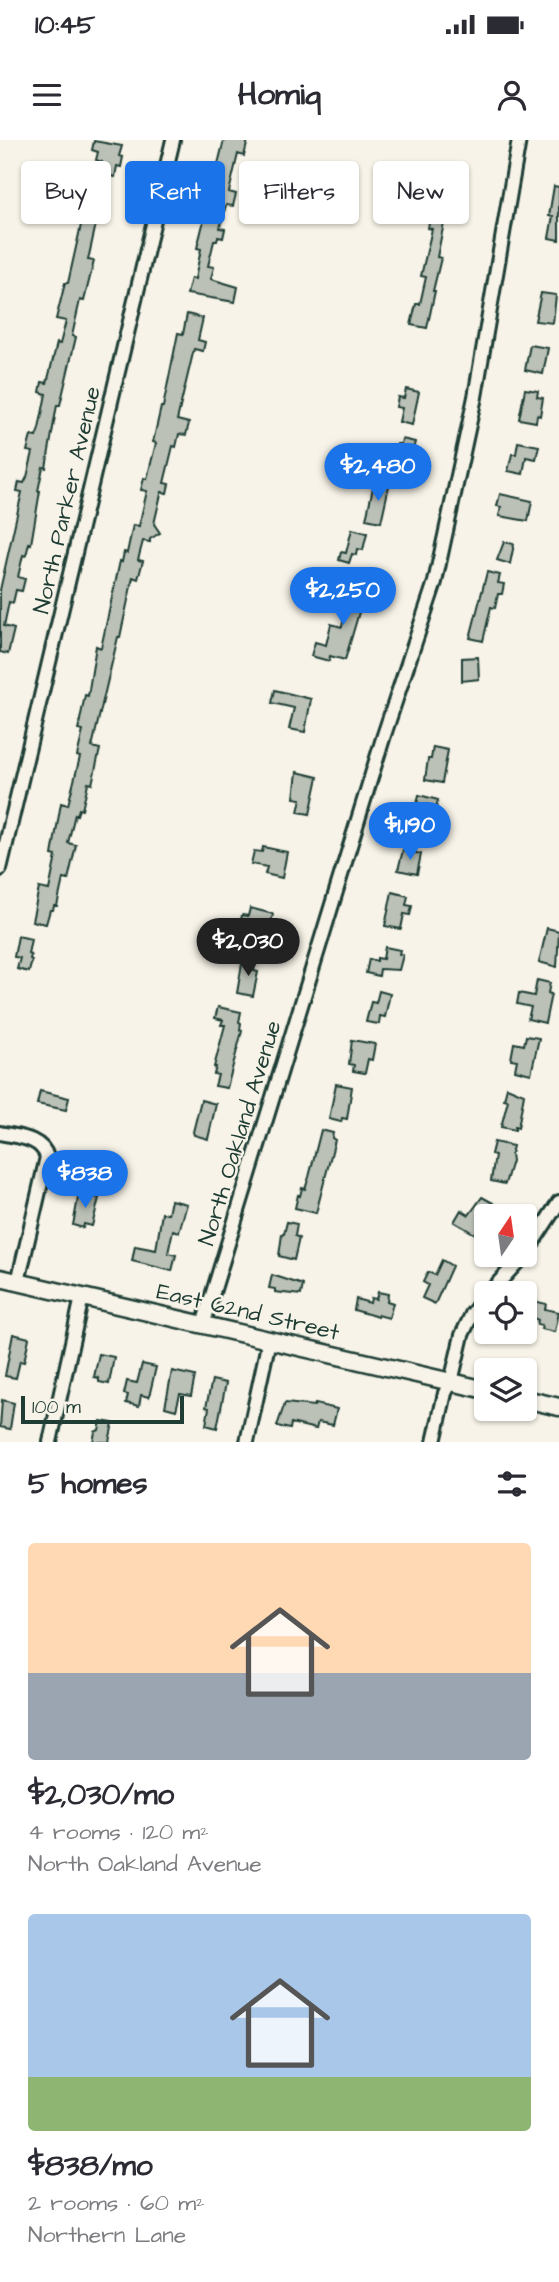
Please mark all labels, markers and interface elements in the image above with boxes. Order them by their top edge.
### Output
text: 10:45 [35,7,95,43]
text: Homiq [238,72,321,117]
icon: menu [28,76,66,114]
icon: person [493,76,531,114]
chip: Buy [21,161,111,224]
chip: Rent [125,161,225,224]
chip: Filters [239,161,359,224]
chip: New [373,161,469,224]
street label: North Parker Avenue [25,383,109,617]
pin: $2,480 [321,444,435,503]
text: $2,480 [340,450,416,482]
pin: $2,250 [286,568,400,627]
text: $2,250 [306,574,380,606]
pin: $1,190 [353,802,467,862]
text: $1,190 [385,809,435,841]
pin: $2,030 [191,918,305,978]
text: $2,030 [213,925,283,957]
street label: North Oakland Avenue [191,1017,289,1249]
pin: $838 [44,1150,126,1210]
text: $838 [58,1157,112,1189]
north arrow [474,1204,537,1267]
map controls [474,1204,537,1421]
street label: East 62nd Street [154,1275,343,1349]
button: locate [474,1281,537,1344]
button: layers [474,1358,537,1421]
scale bar [21,1393,184,1425]
text: 100 m [32,1394,81,1421]
text: 5 homes [28,1463,148,1505]
icon: filters [493,1465,531,1503]
icon: home [217,1589,343,1715]
text: $2,030/mo [28,1774,174,1816]
text: 4 rooms · 120 m² [28,1816,209,1848]
text: North Oakland Avenue [28,1848,262,1880]
icon: home [217,1960,343,2086]
text: $838/mo [28,2145,153,2187]
text: 2 rooms · 60 m² [28,2187,205,2219]
text: Northern Lane [28,2219,186,2251]

